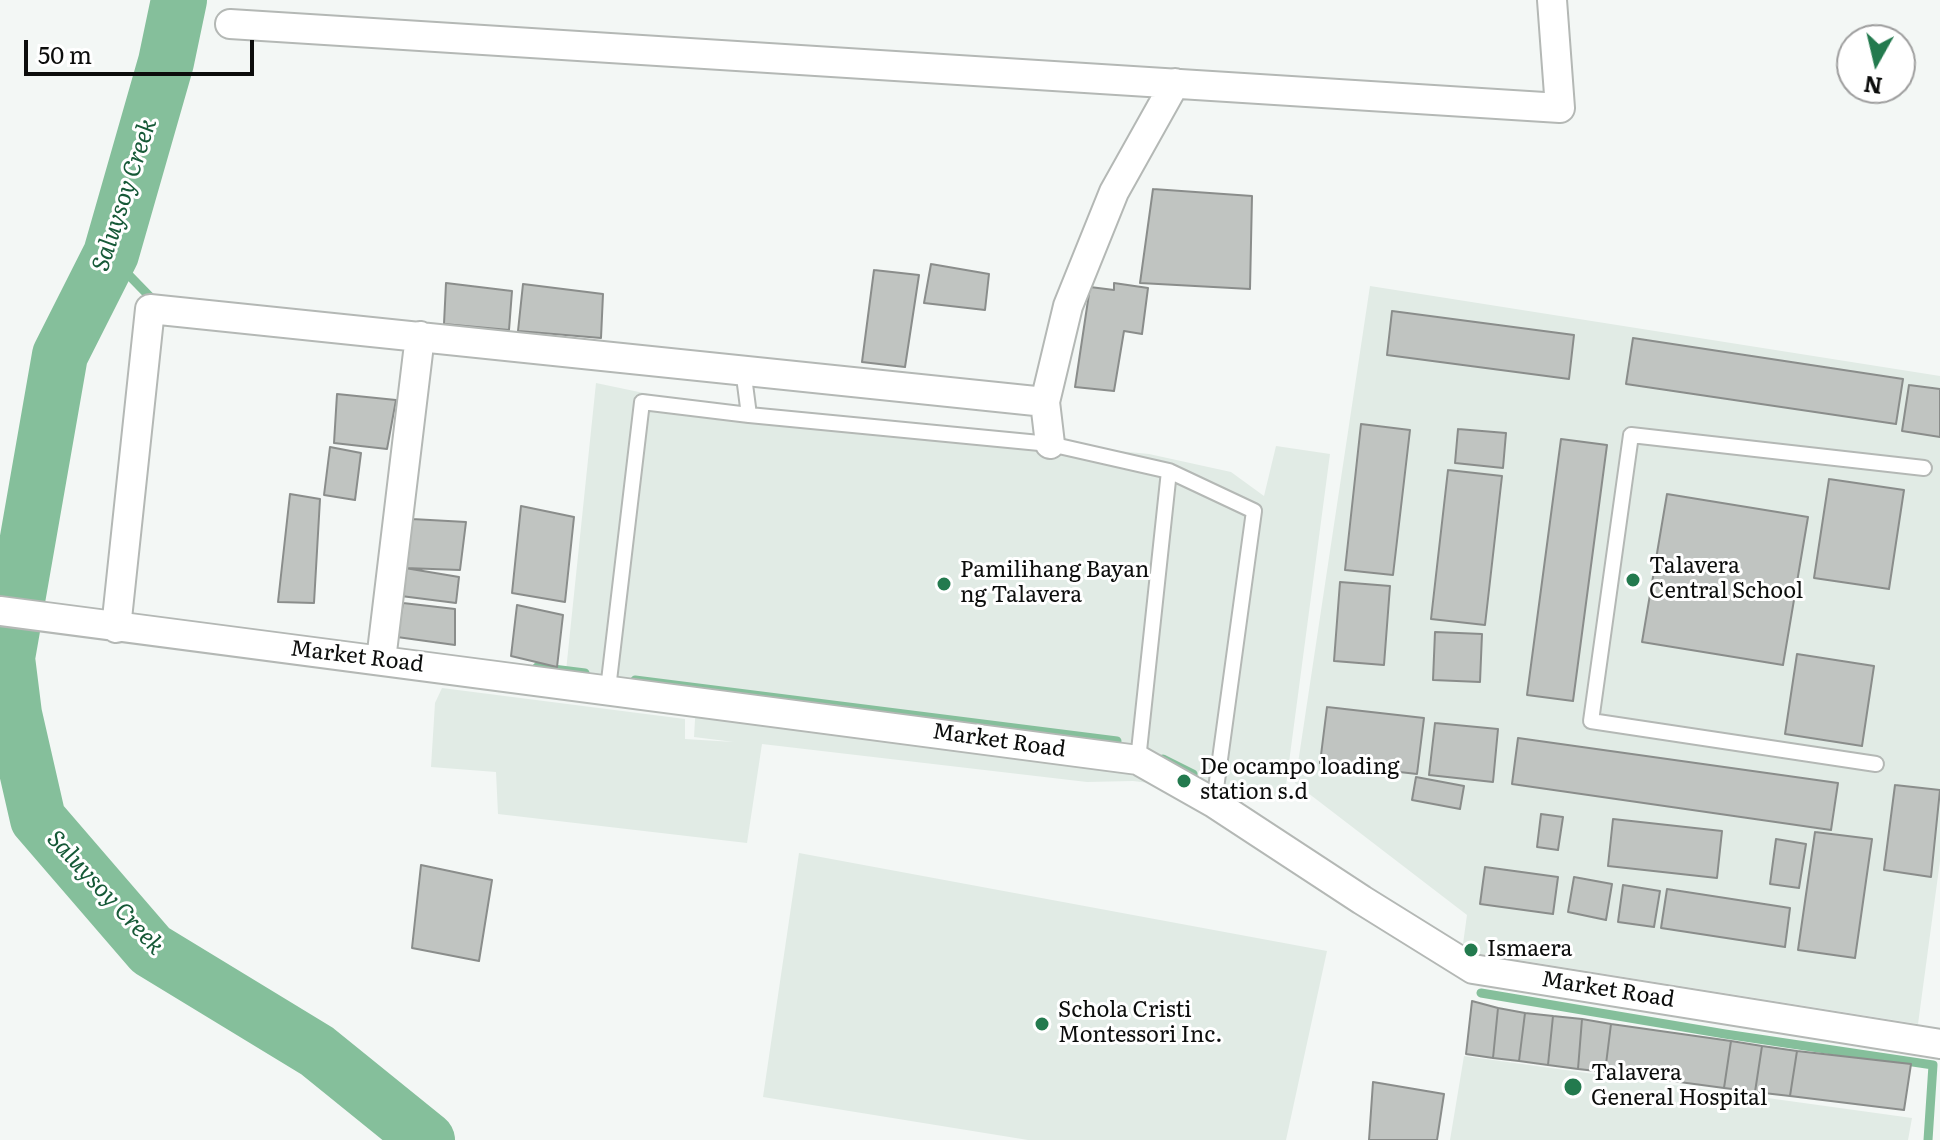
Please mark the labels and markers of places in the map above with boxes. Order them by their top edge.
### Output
place label: Talavera Central School [1649,554,1803,606]
place label: Pamilihang Bayan ng Talavera [960,558,1149,610]
marker: Talavera Central School [1624,571,1642,589]
marker: Pamilihang Bayan ng Talavera [935,575,953,593]
place label: De ocampo loading station s.d [1200,755,1400,806]
marker: De ocampo loading station s.d [1175,772,1193,790]
place label: Ismaera [1487,937,1572,963]
marker: Ismaera [1462,941,1480,959]
place label: Schola Cristi Montessori Inc. [1058,998,1222,1050]
marker: Schola Cristi Montessori Inc. [1033,1015,1051,1033]
place label: Talavera General Hospital [1591,1061,1767,1112]
marker: Talavera General Hospital [1562,1076,1584,1098]

